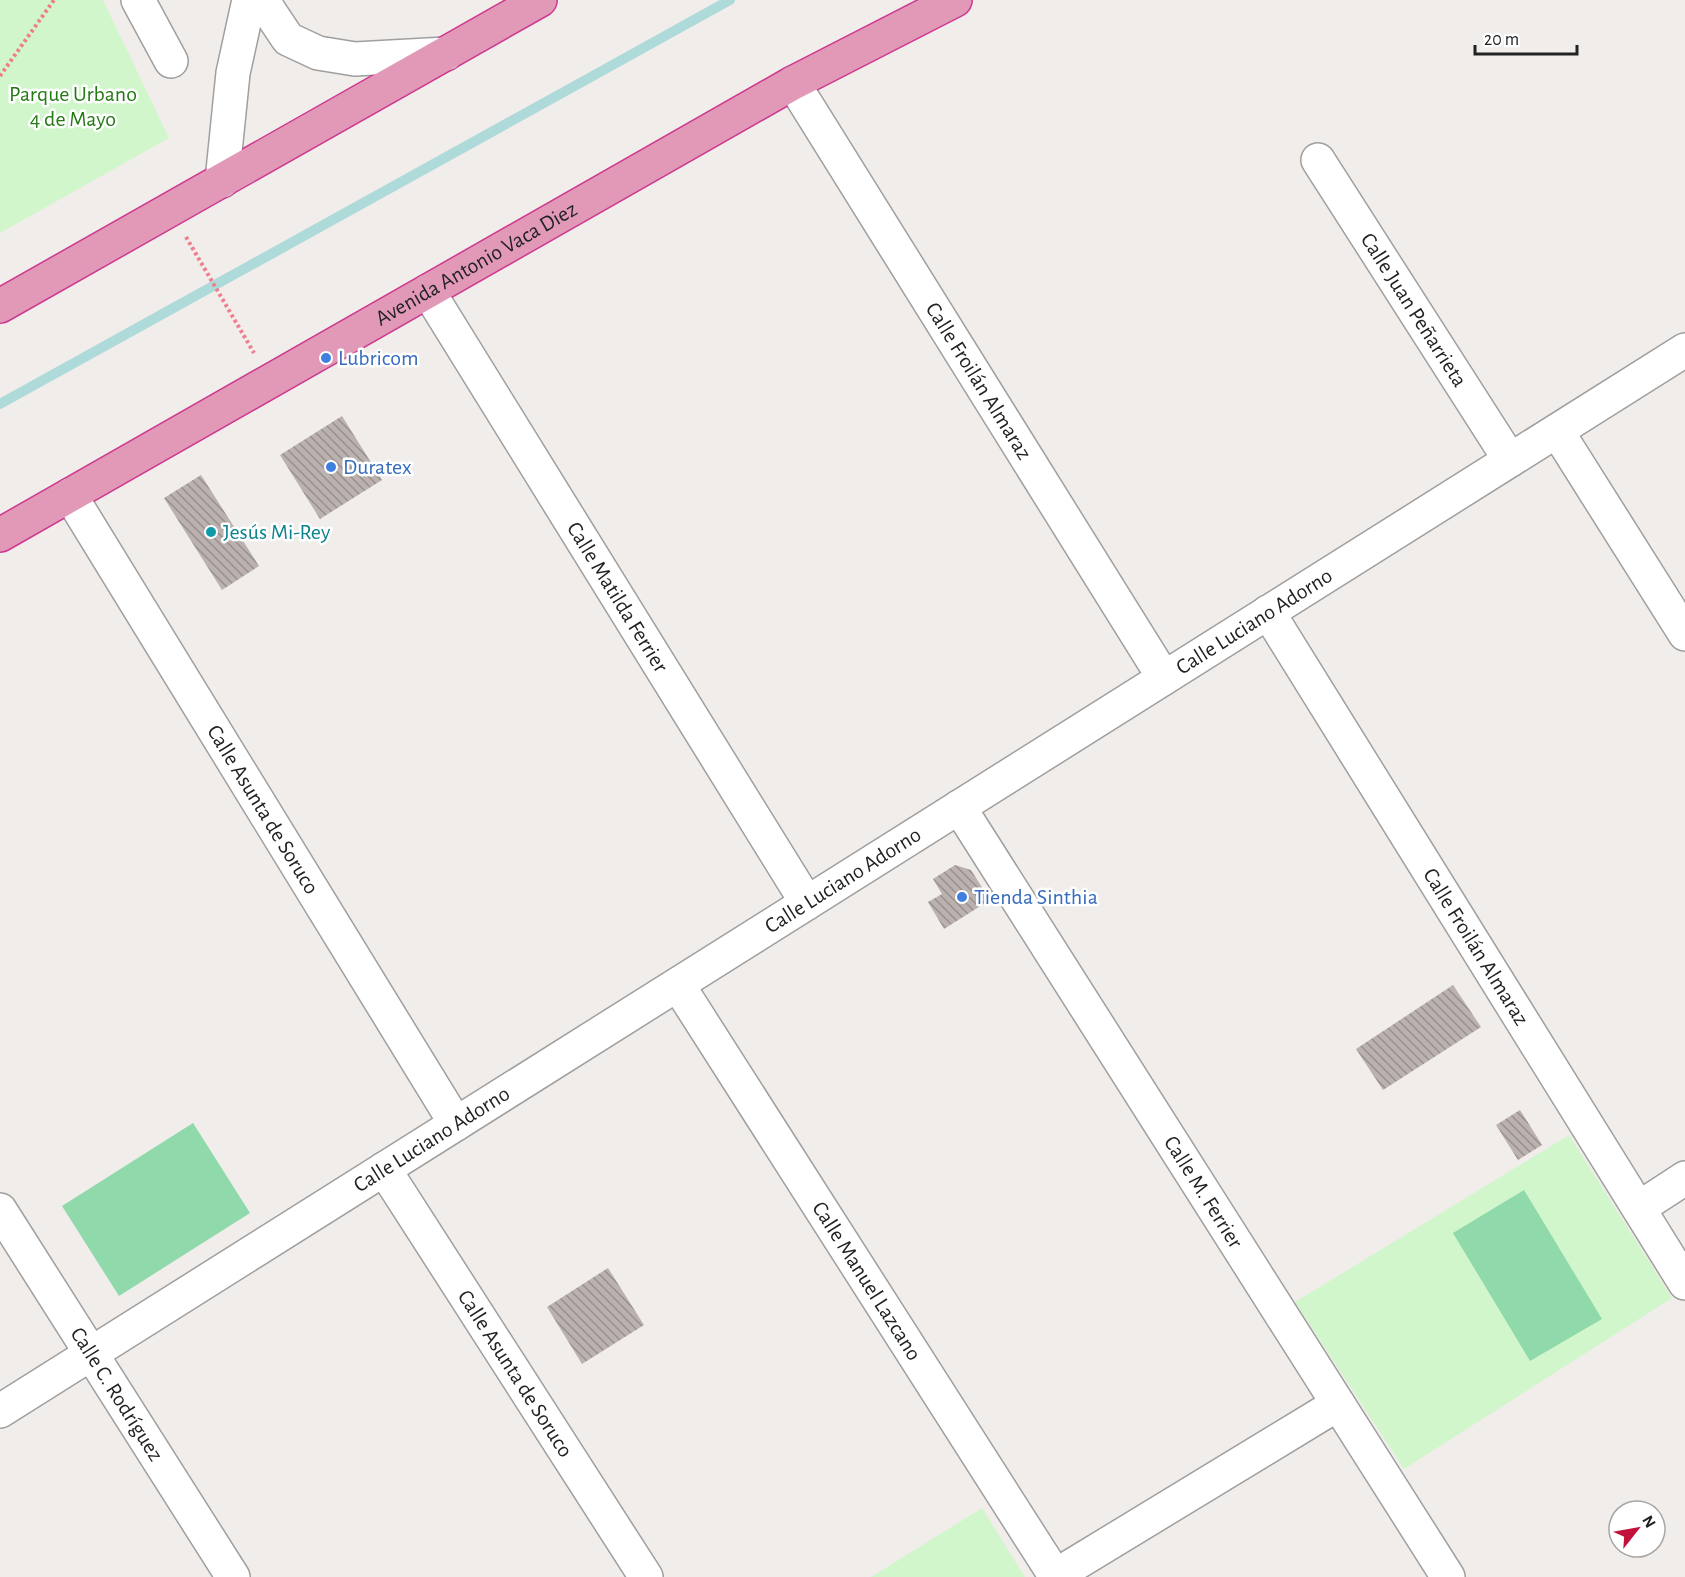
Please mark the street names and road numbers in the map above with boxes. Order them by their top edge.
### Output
street label: Avenida Antonio Vaca Diez [372,198,581,330]
street label: Calle Juan Peñarrieta [1357,229,1471,391]
street label: Calle Froilán Almaraz [922,298,1036,463]
street label: Calle Matilda Ferrier [563,518,672,676]
street label: Calle Luciano Adorno [1172,564,1336,679]
street label: Calle Asunta de Soruco [203,721,323,898]
street label: Calle Luciano Adorno [761,823,925,938]
street label: Calle Froilán Almaraz [1419,864,1533,1029]
street label: Calle Luciano Adorno [350,1082,514,1196]
street label: Calle M. Ferrier [1160,1132,1247,1252]
street label: Calle Manuel Lazcano [808,1198,926,1364]
street label: Calle Asunta de Soruco [454,1286,577,1461]
street label: Calle C. Rodríguez [66,1323,167,1465]

